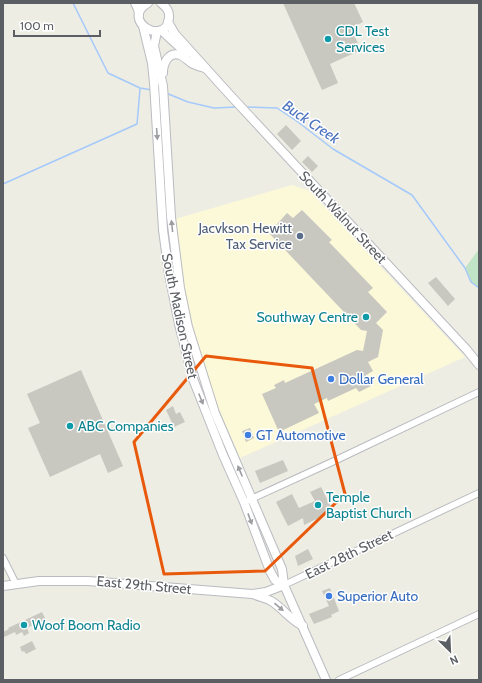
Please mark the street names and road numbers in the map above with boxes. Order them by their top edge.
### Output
street label: South Walnut Street [295,167,391,267]
street label: South Madison Street [158,252,202,381]
street label: East 28th Street [302,525,396,583]
street label: East 29th Street [96,572,192,598]

